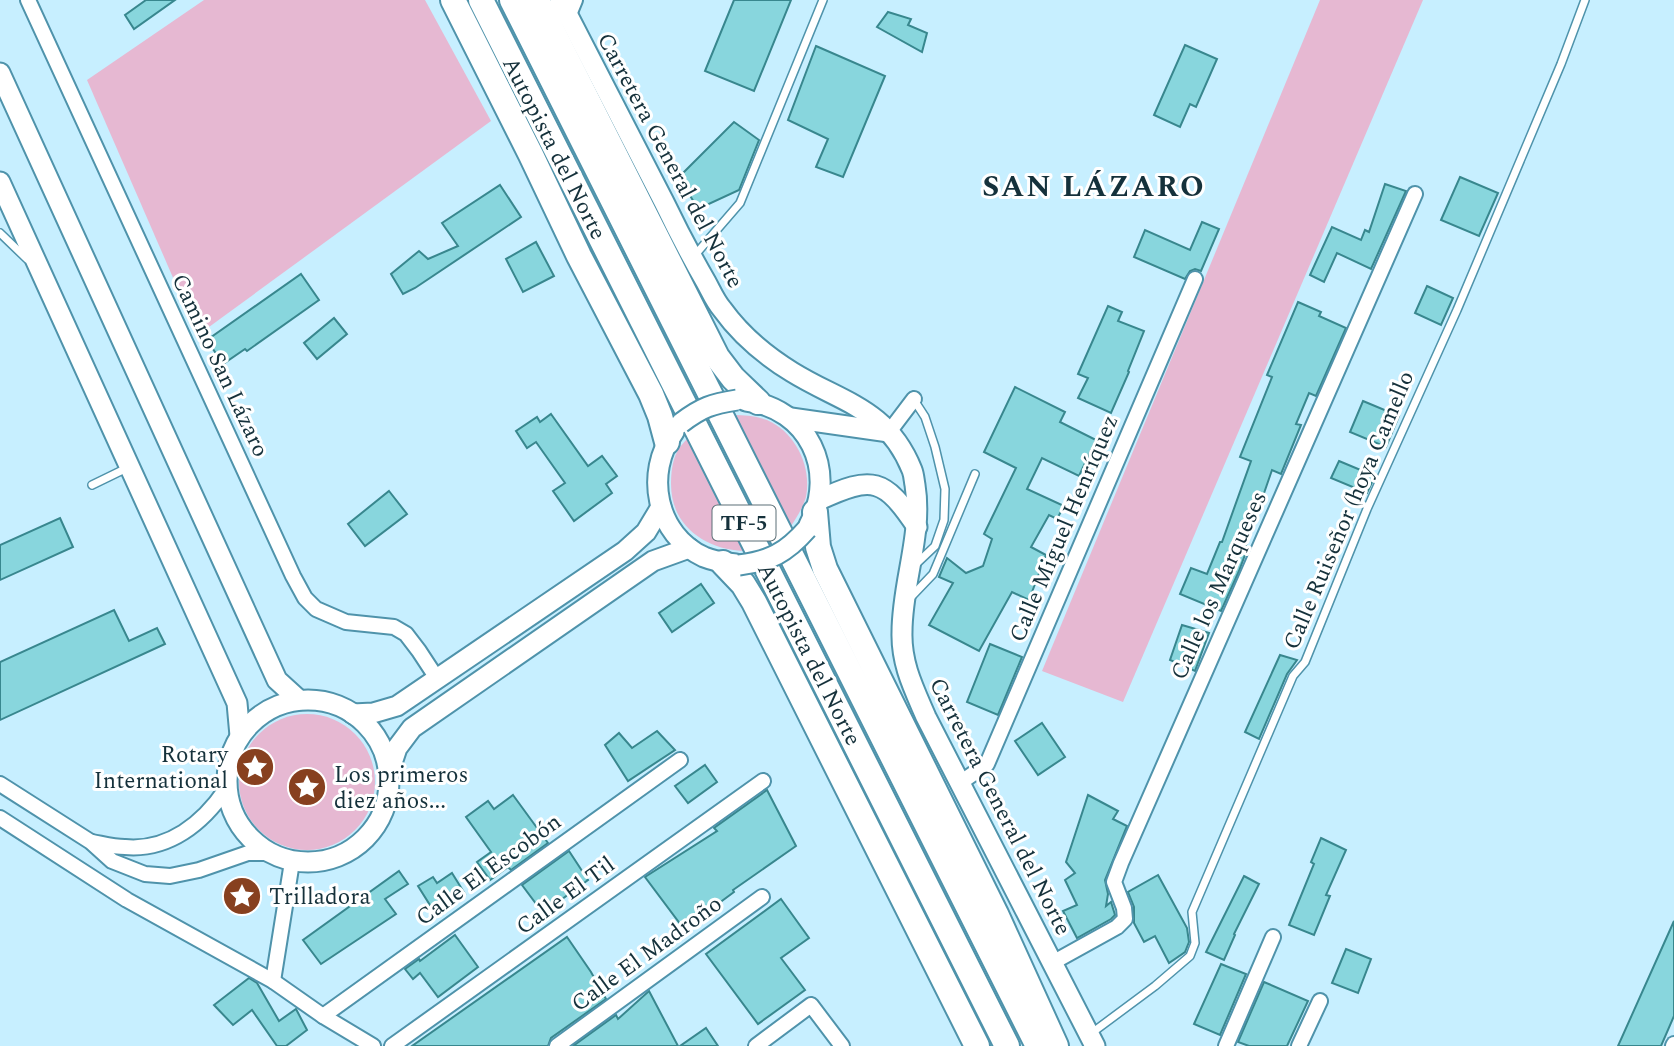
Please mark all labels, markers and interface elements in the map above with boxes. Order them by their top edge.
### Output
street label: Carretera General del Norte [587,27,752,295]
street label: Autopista del Norte [492,51,615,246]
district label: SAN LÁZARO [982,164,1206,210]
street label: Camino San Lázaro [162,268,278,463]
street label: Calle Ruiseñor (hoya Camello [1275,366,1424,655]
street label: Calle Miguel Henríquez [1001,409,1128,648]
street label: Calle los Marqueses [1162,486,1277,686]
road number: TF-5 [712,505,776,540]
street label: Autopista del Norte [747,557,870,752]
street label: Carretera General del Norte [919,672,1080,942]
place label: Rotary International [94,738,229,799]
place icon: Rotary International [234,746,276,788]
place label: Los primeros diez años... [334,758,468,819]
place icon: Los primeros diez años... [286,766,328,808]
street label: Calle El Escobón [409,805,569,935]
street label: Calle El Til [509,848,623,944]
place icon: Trilladora [221,875,263,917]
place label: Trilladora [269,880,371,915]
street label: Calle El Madroño [564,887,730,1021]

